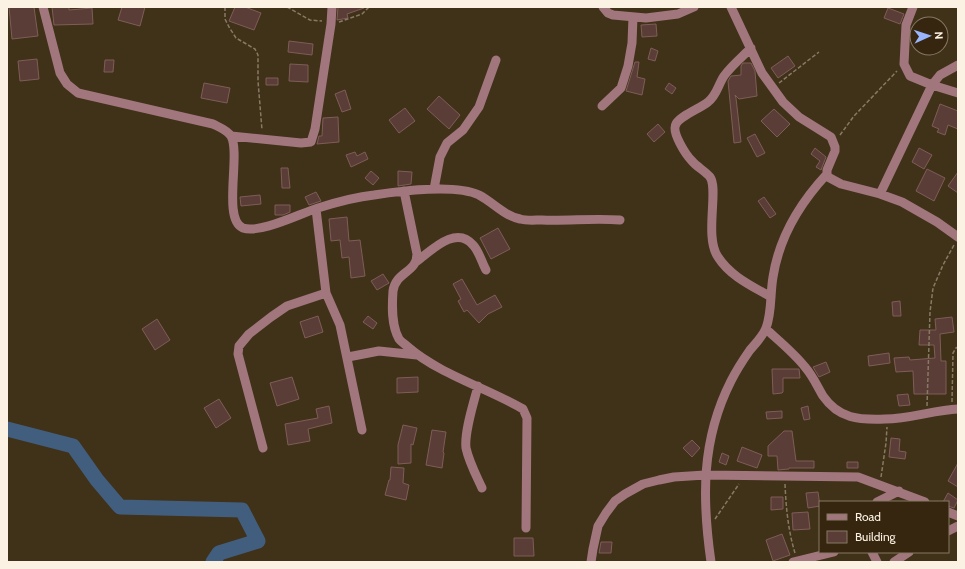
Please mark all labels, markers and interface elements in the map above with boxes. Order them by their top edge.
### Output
north arrow [909,16,949,56]
text: N [932,31,946,40]
legend [819,501,949,553]
text: Road [855,509,881,524]
text: Building [855,529,897,544]

